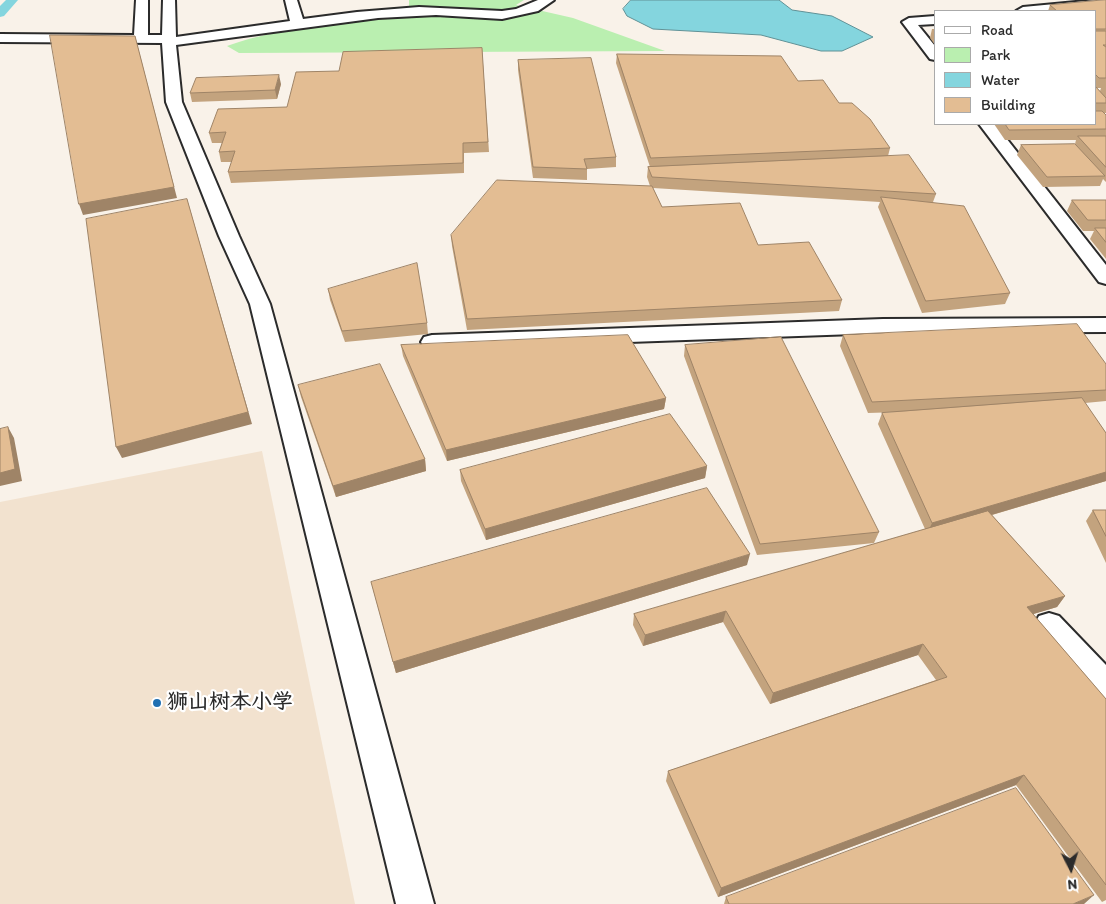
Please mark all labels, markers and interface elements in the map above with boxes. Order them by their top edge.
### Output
legend [934,10,1096,125]
text: Road [981,21,1013,39]
text: Park [981,46,1011,64]
text: Water [981,71,1019,89]
text: Building [981,96,1035,114]
place label: 狮山树本小学 [167,690,293,716]
marker: 狮山树本小学 [151,697,163,709]
north arrow [1046,844,1096,894]
text: N [1067,876,1078,893]

